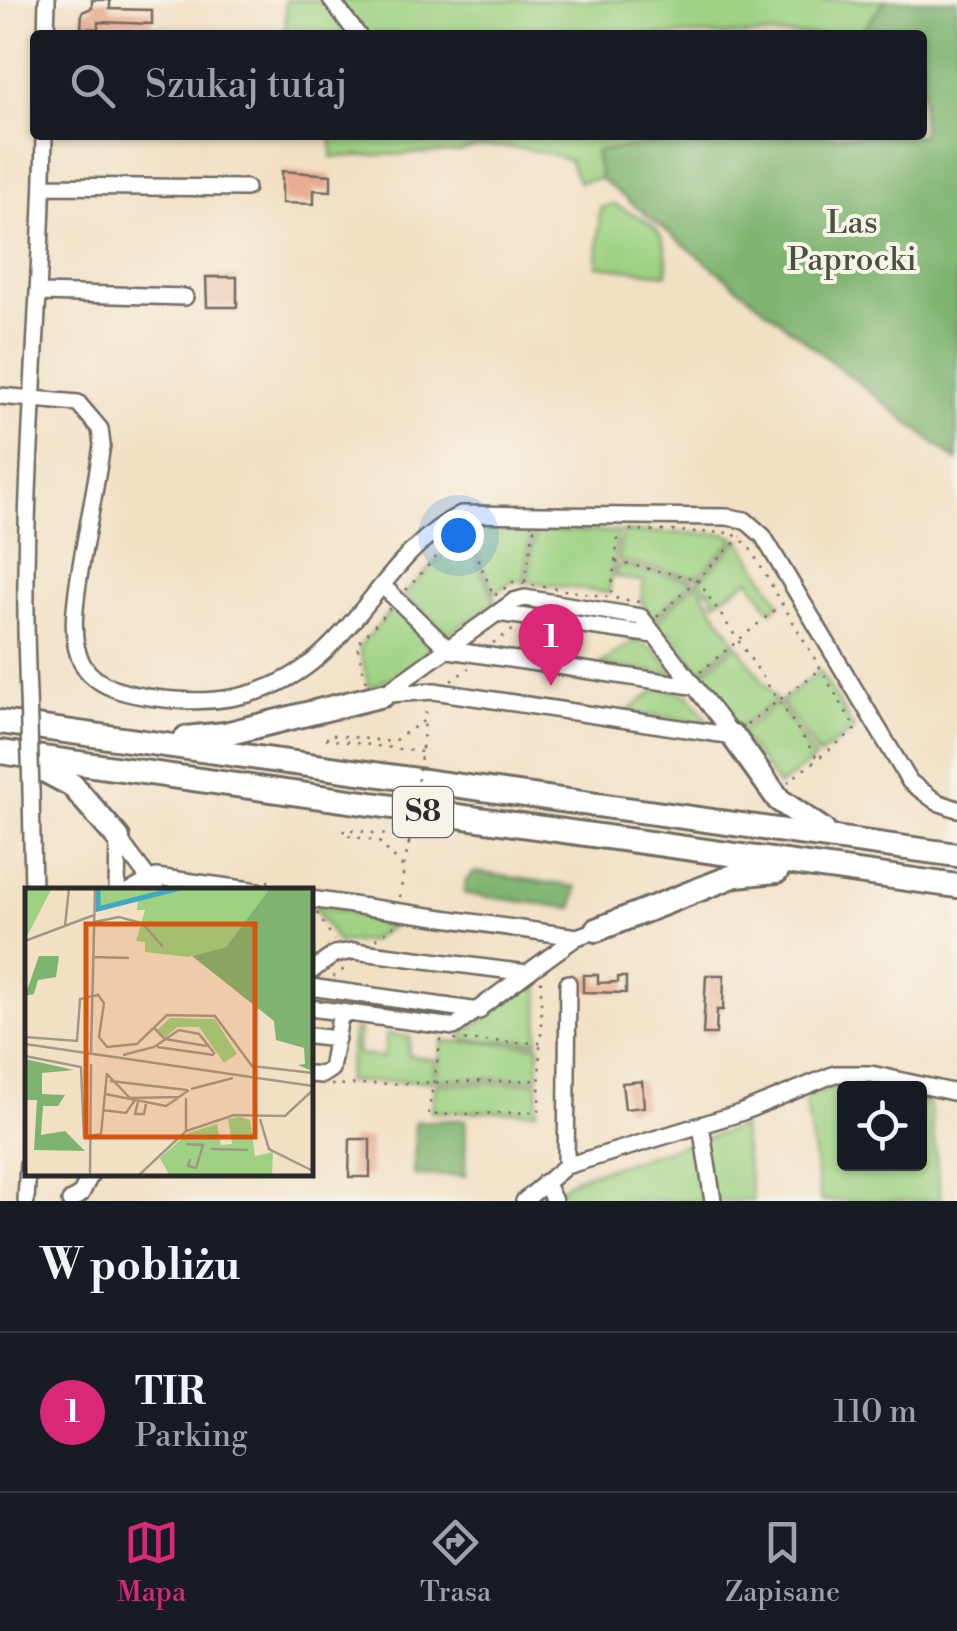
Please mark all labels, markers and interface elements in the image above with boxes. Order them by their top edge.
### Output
search box [30,30,927,140]
icon: search [65,58,120,113]
text: Szukaj tutaj [145,62,348,109]
park label: Las Paprocki [787,203,917,280]
your location [433,510,484,561]
pin: 1 [518,604,584,686]
road number: S8 [393,787,453,837]
inset map [25,888,312,1176]
map controls [837,1081,927,1171]
button: locate [837,1081,927,1171]
text: W pobliżu [40,1240,240,1293]
text: TIR [135,1369,205,1416]
text: 1 [65,1392,80,1432]
text: 110 m [834,1392,917,1432]
text: Parking [135,1416,248,1456]
tab: Mapa [117,1515,186,1610]
tab: Trasa [420,1515,491,1610]
tab: Zapisane [725,1515,840,1610]

